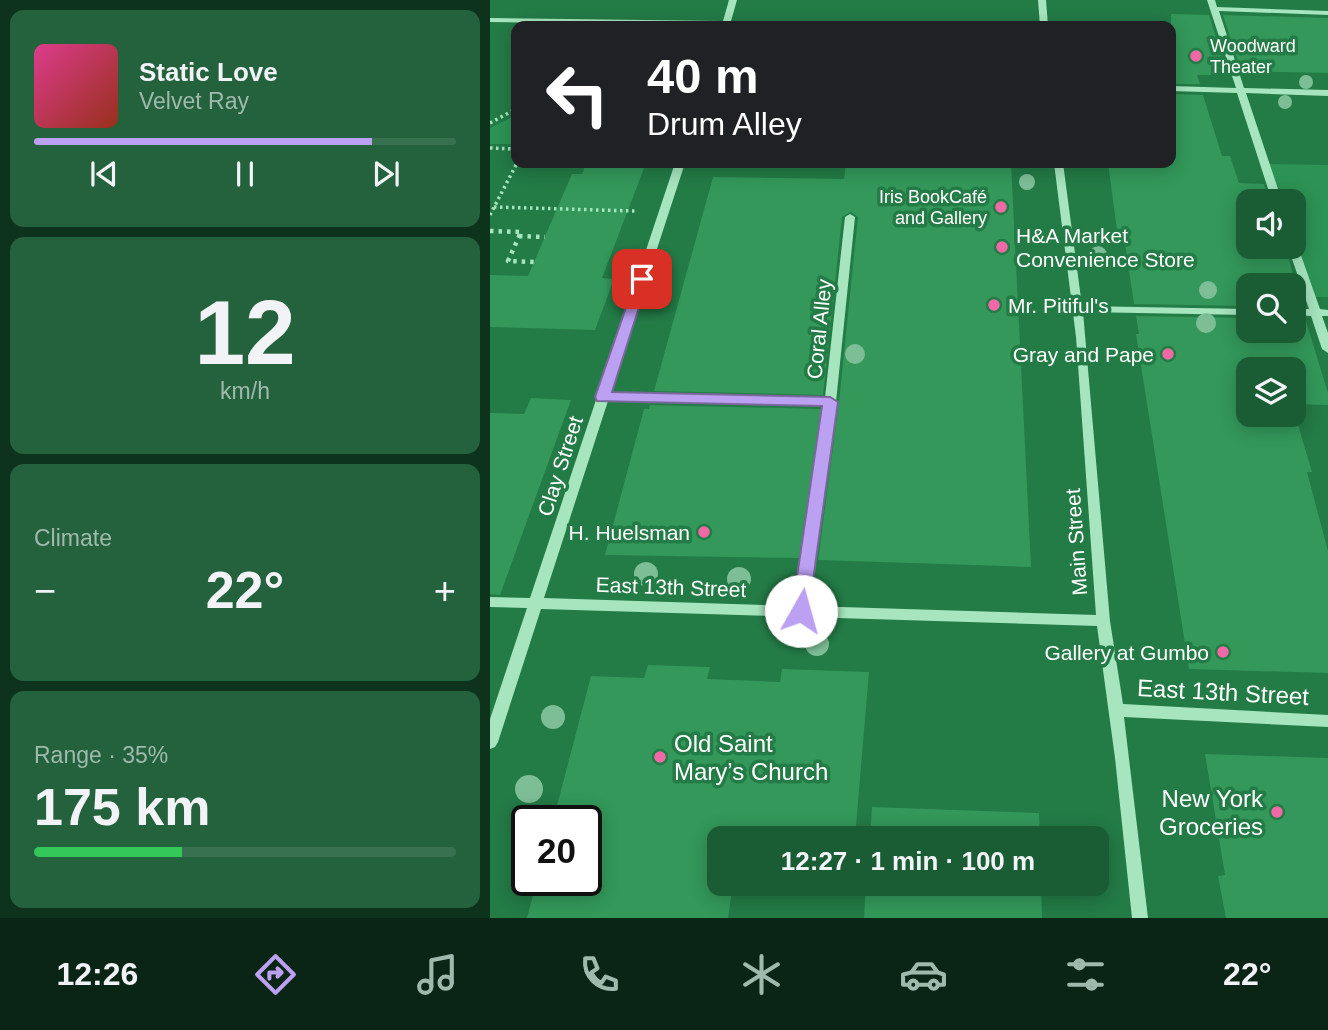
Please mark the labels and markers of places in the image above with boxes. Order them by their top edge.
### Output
place label: Woodward Theater [1210,36,1296,77]
marker: Woodward Theater [1188,48,1204,64]
place label: Iris BookCafé and Gallery [879,187,987,228]
marker: Iris BookCafé and Gallery [993,199,1009,215]
place label: H&A Market Convenience Store [1016,224,1195,271]
marker: H&A Market Convenience Store [994,239,1010,255]
pin [612,249,672,309]
place label: Mr. Pitiful's [1008,294,1109,317]
marker: Mr. Pitiful's [986,297,1002,313]
place label: Gray and Pape [1013,343,1154,366]
marker: Gray and Pape [1160,346,1176,362]
place label: H. Huelsman [569,521,690,544]
marker: H. Huelsman [696,524,712,540]
place label: Gallery at Gumbo [1044,641,1209,664]
marker: Gallery at Gumbo [1215,644,1231,660]
place label: Old Saint Mary’s Church [674,730,828,785]
marker: Old Saint Mary’s Church [652,749,668,765]
place label: New York Groceries [1159,785,1264,840]
marker: New York Groceries [1269,804,1285,820]

